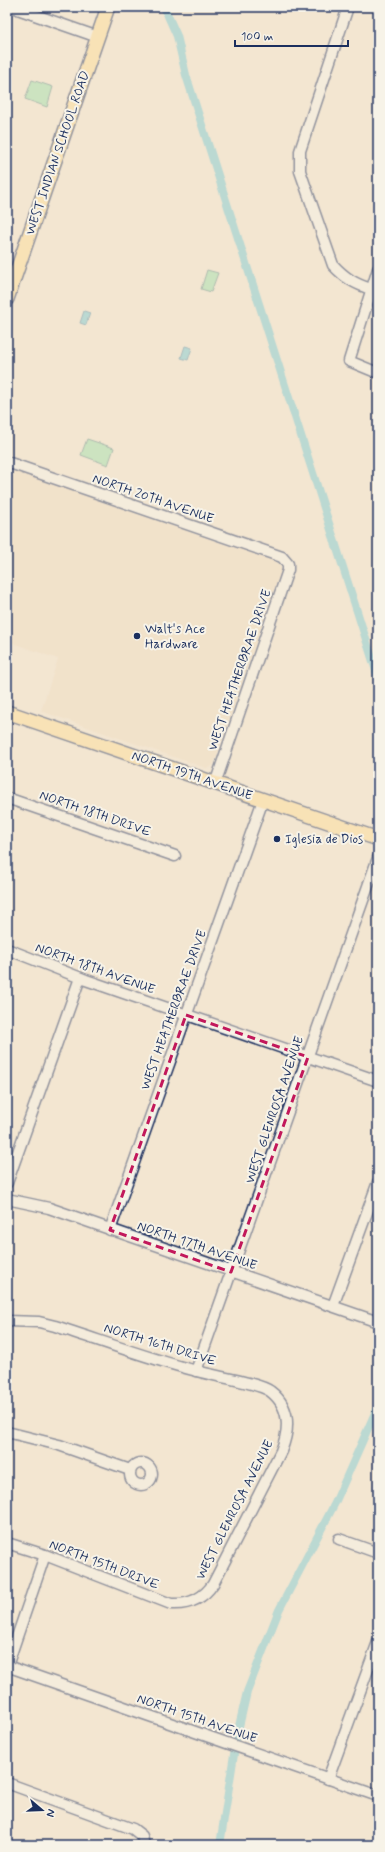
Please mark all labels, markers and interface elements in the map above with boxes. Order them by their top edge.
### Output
scale bar [235,22,348,48]
text: 100 m [241,29,273,45]
street label: WEST INDIAN SCHOOL ROAD [22,69,94,237]
street label: NORTH 20TH AVENUE [90,470,216,528]
street label: WEST HEATHERBRAE DRIVE [204,587,276,753]
place label: Walt's Ace Hardware [145,621,205,653]
marker: Walt's Ace Hardware [132,631,142,641]
street label: NORTH 19TH AVENUE [129,747,255,805]
street label: NORTH 18TH DRIVE [37,787,153,841]
place label: Iglesia de Dios [285,831,363,848]
marker: Iglesia de Dios [272,834,282,844]
street label: WEST HEATHERBRAE DRIVE [137,927,211,1092]
street label: NORTH 18TH AVENUE [33,939,158,999]
street label: WEST GLENROSA AVENUE [242,1034,308,1186]
street label: NORTH 17TH AVENUE [135,1218,259,1275]
street label: NORTH 16TH DRIVE [102,1320,218,1370]
street label: WEST GLENROSA AVENUE [192,1437,278,1583]
street label: NORTH 15TH DRIVE [47,1536,161,1594]
street label: NORTH 15TH AVENUE [135,1690,260,1748]
north arrow [22,1790,62,1830]
text: N [43,1807,58,1819]

